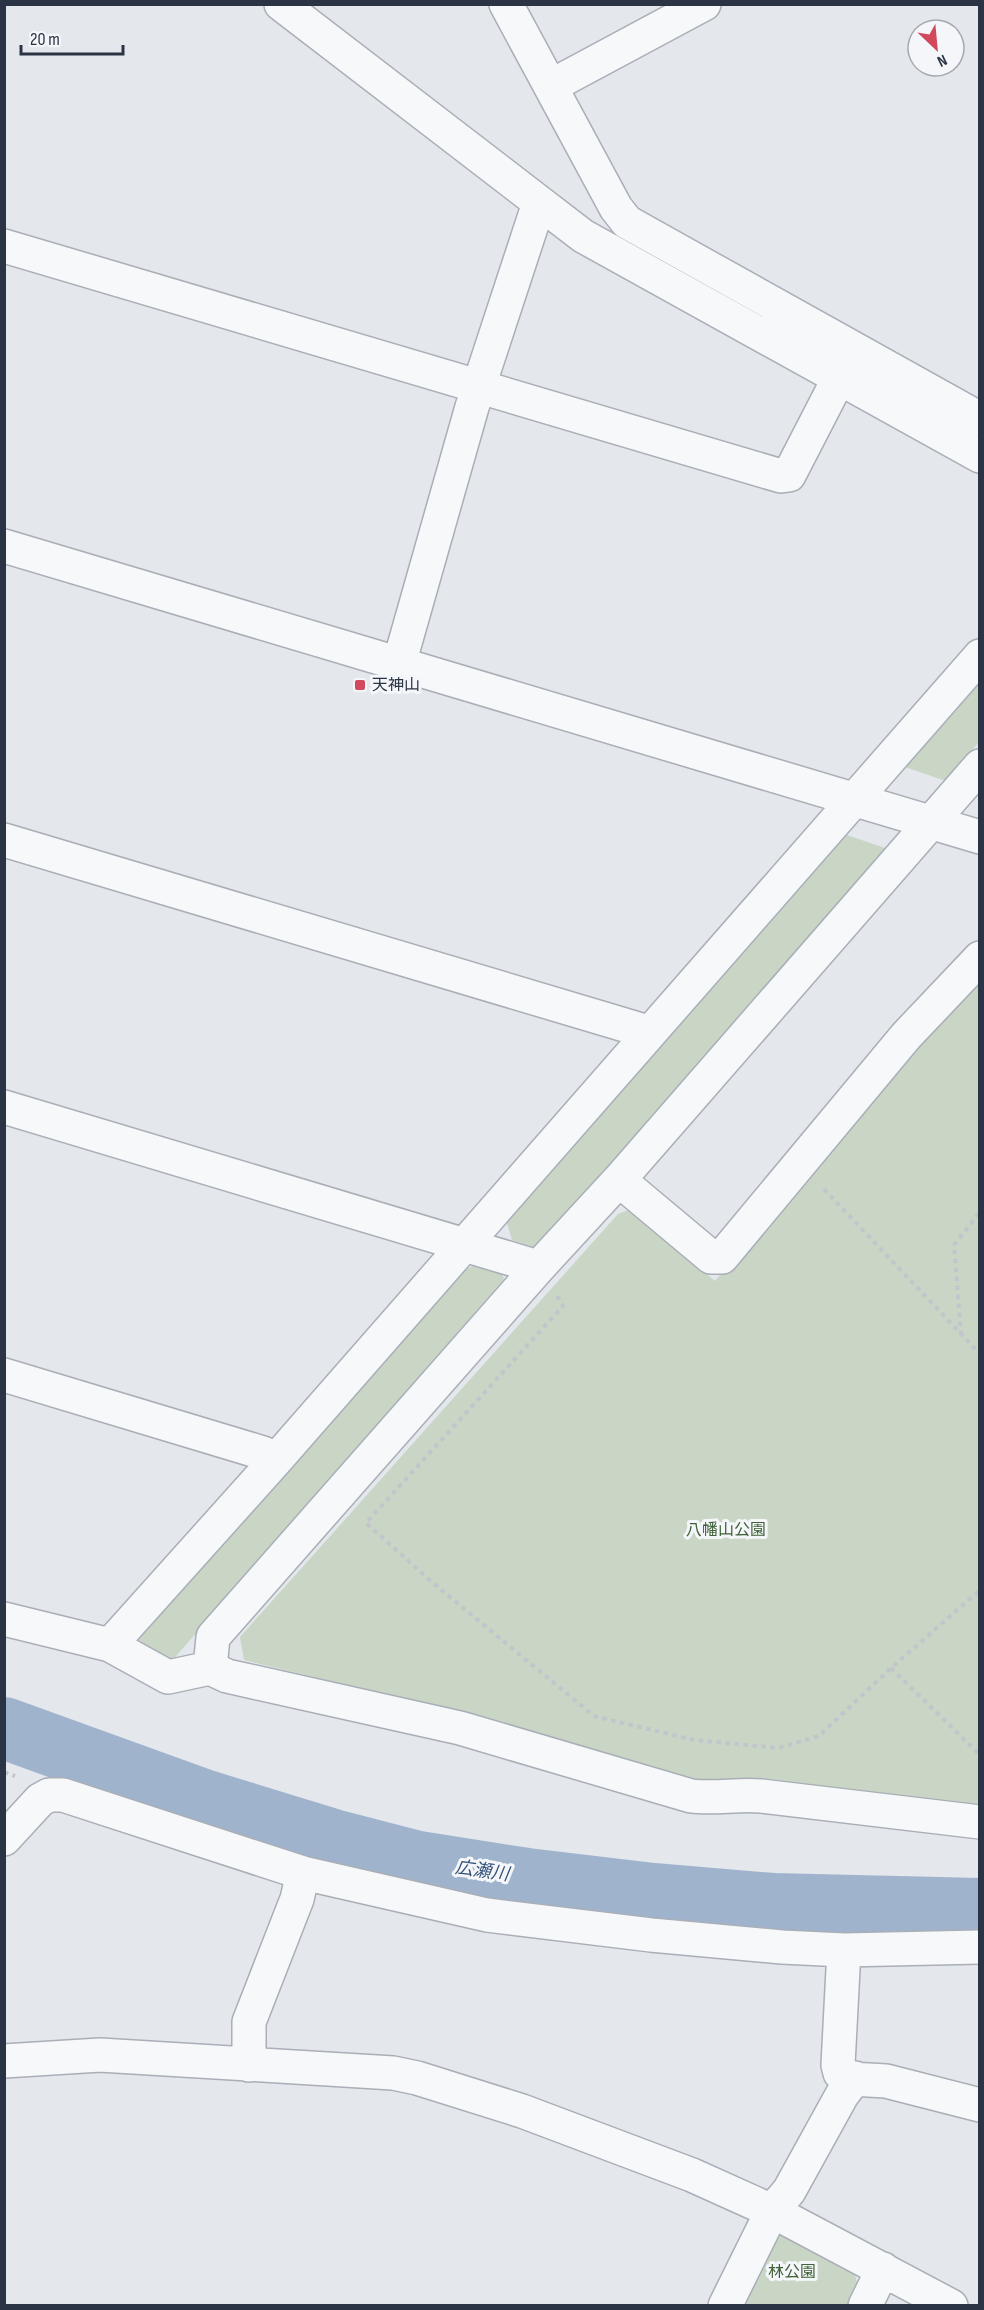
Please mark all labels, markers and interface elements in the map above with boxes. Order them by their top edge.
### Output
scale bar [21,18,123,56]
north arrow [906,18,966,78]
text: 20 m [30,29,60,50]
text: N [934,50,950,71]
place label: 天神山 [372,676,420,695]
marker: 天神山 [353,678,367,692]
park label: 八幡山公園 [686,1521,766,1540]
water label: 広瀬川 [454,1857,512,1885]
park label: 林公園 [768,2263,816,2282]

